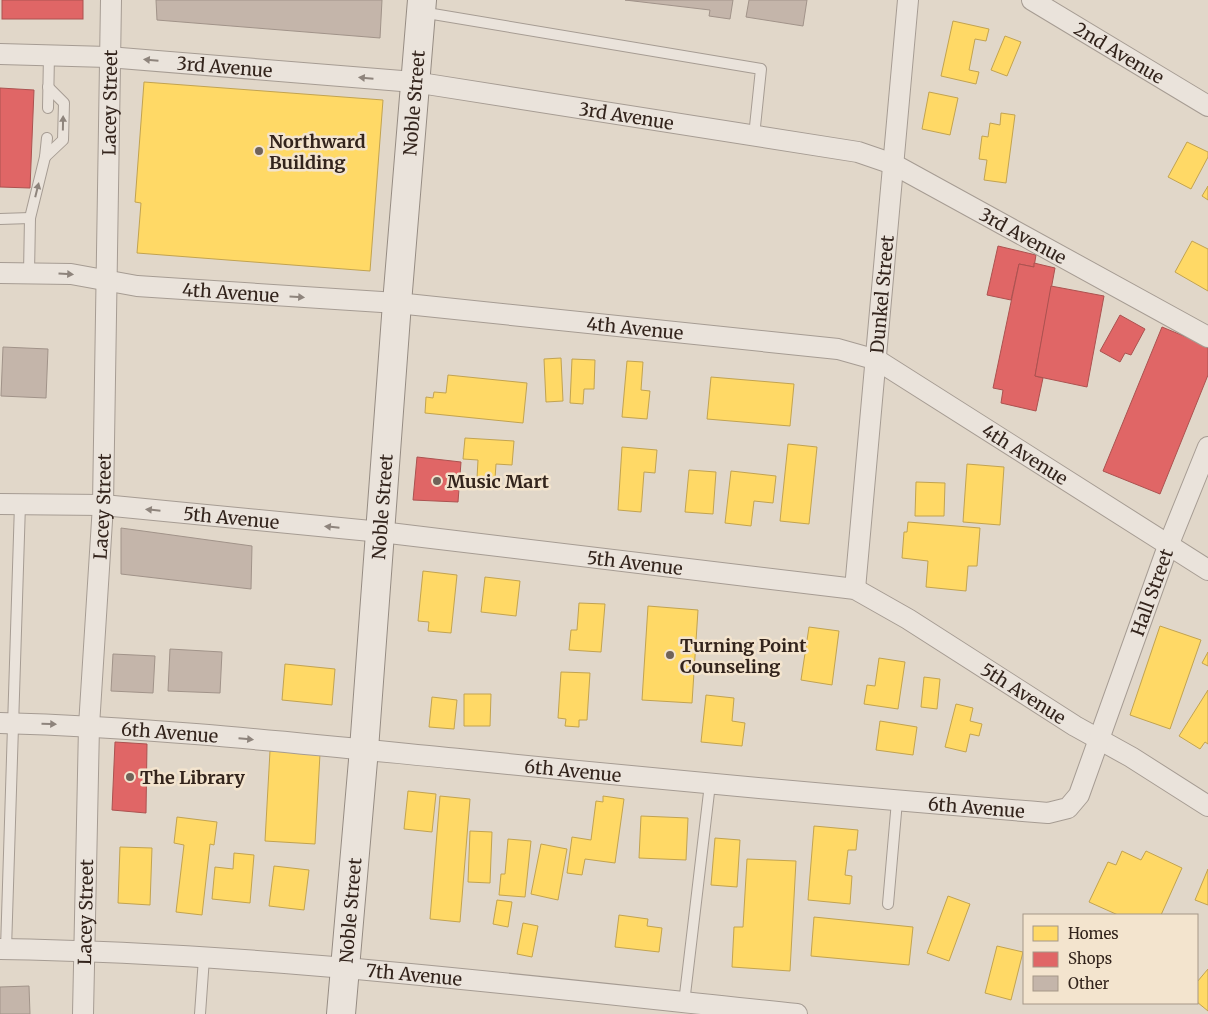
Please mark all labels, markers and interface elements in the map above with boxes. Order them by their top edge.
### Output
street label: 2nd Avenue [1070,17,1169,89]
street label: Lacey Street [97,49,122,156]
street label: Noble Street [398,49,429,157]
street label: 3rd Avenue [176,51,273,82]
one-way arrow [143,56,159,64]
one-way arrow [357,74,373,82]
street label: 3rd Avenue [577,97,675,134]
one-way arrow [59,114,67,130]
place label: Northward Building [269,130,366,174]
marker: Northward Building [253,145,265,157]
one-way arrow [33,183,41,198]
street label: 3rd Avenue [976,202,1071,269]
street label: Dunkel Street [865,234,898,354]
one-way arrow [58,270,74,278]
street label: 4th Avenue [182,277,280,307]
one-way arrow [289,293,305,301]
street label: 4th Avenue [586,311,685,344]
street label: 4th Avenue [978,418,1072,490]
street label: Lacey Street [88,453,115,560]
street label: Noble Street [367,453,397,560]
place label: Music Mart [447,470,550,493]
marker: Music Mart [431,475,443,487]
street label: 5th Avenue [182,501,280,534]
one-way arrow [145,506,161,514]
one-way arrow [324,523,340,531]
street label: 5th Avenue [586,545,684,580]
street label: Hall Street [1125,545,1178,639]
place label: Turning Point Counseling [680,634,807,678]
marker: Turning Point Counseling [664,649,676,661]
street label: 5th Avenue [977,657,1070,729]
street label: 6th Avenue [121,717,219,747]
one-way arrow [41,721,57,729]
one-way arrow [238,735,254,743]
street label: 6th Avenue [523,754,622,787]
place label: The Library [140,766,245,789]
marker: The Library [124,771,136,783]
street label: 6th Avenue [927,792,1026,823]
street label: Noble Street [334,857,366,964]
street label: Lacey Street [73,859,98,965]
legend [1023,914,1198,1004]
text: Homes [1068,924,1119,943]
text: Shops [1068,949,1112,968]
street label: 7th Avenue [365,958,463,990]
text: Other [1068,974,1110,993]

